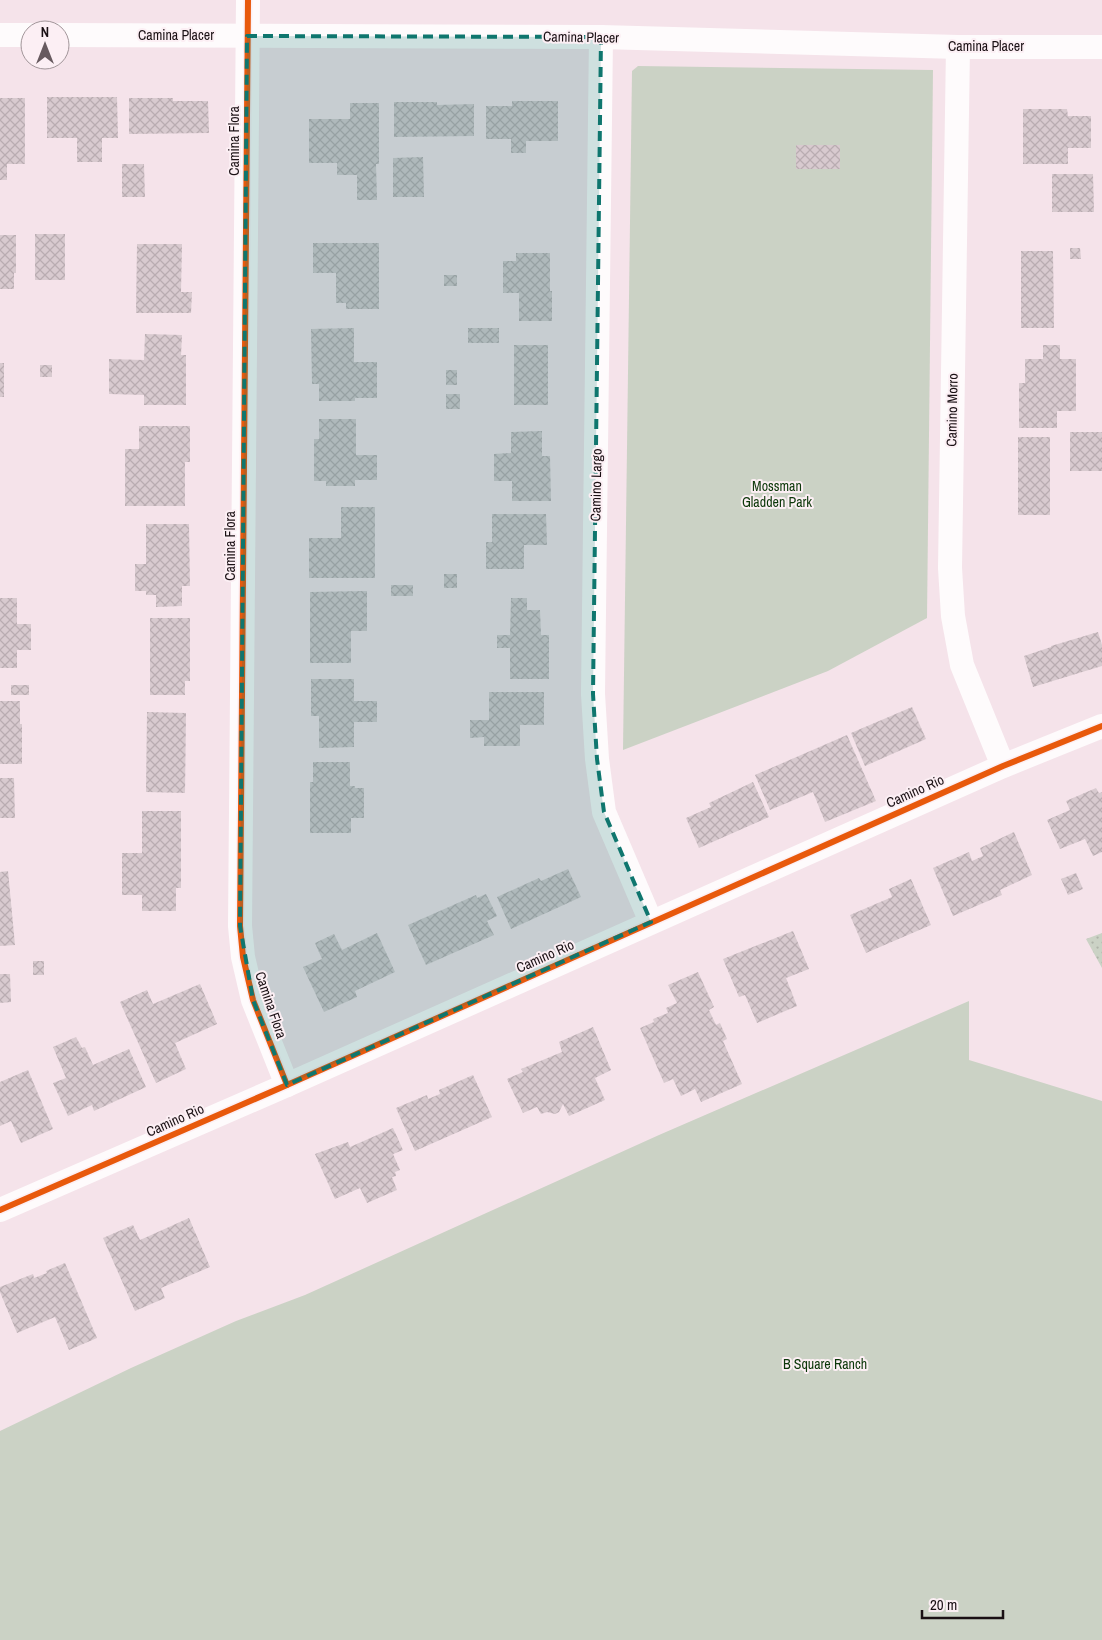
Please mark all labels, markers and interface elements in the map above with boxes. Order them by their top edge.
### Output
north arrow [20,20,70,70]
text: N [41,23,49,41]
street label: Camina Placer [138,26,214,44]
street label: Camina Placer [543,27,619,47]
street label: Camina Placer [948,37,1024,55]
street label: Camina Flora [225,106,243,176]
street label: Camino Morro [942,373,962,447]
street label: Camino Largo [586,448,606,522]
park label: Mossman Gladden Park [742,477,812,511]
street label: Camina Flora [221,511,239,581]
street label: Camino Rio [883,770,947,812]
street label: Camino Rio [513,935,577,977]
street label: Camina Flora [251,969,291,1041]
street label: Camino Rio [143,1099,207,1141]
park label: B Square Ranch [783,1355,867,1373]
scale bar [922,1588,1003,1620]
text: 20 m [930,1594,957,1615]

